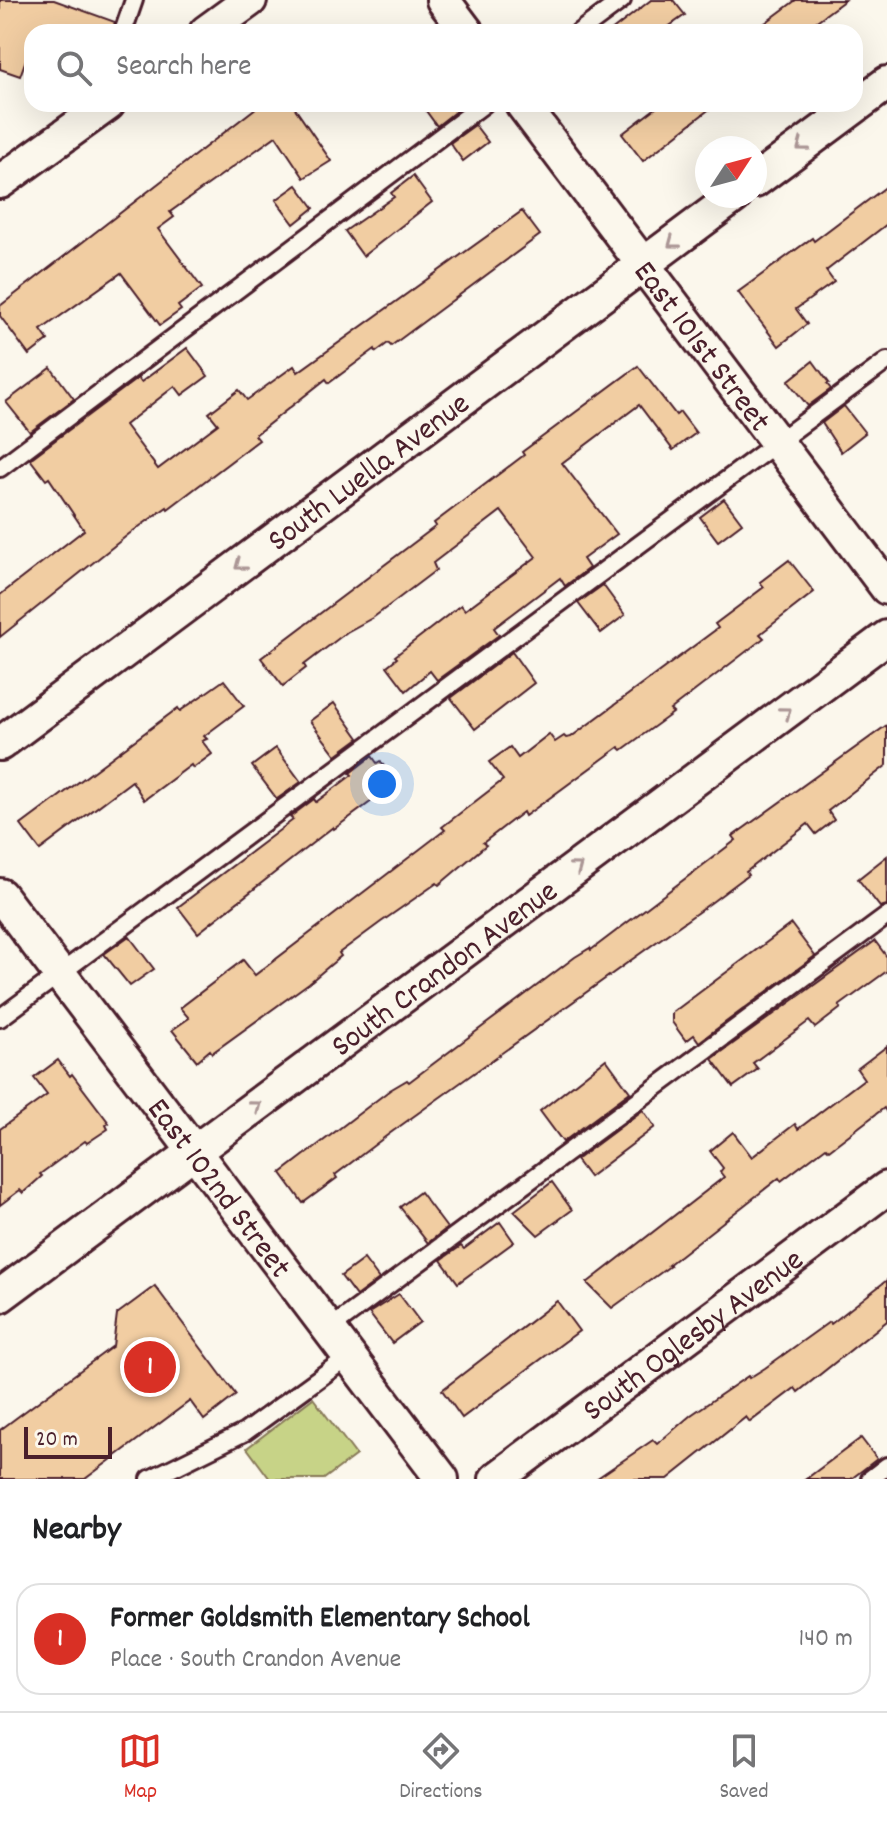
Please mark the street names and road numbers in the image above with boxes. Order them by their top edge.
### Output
street label: East 101st Street [620,253,780,444]
street label: South Luella Avenue [259,383,481,565]
street label: South Crandon Avenue [323,871,569,1071]
street label: East 102nd Street [134,1090,300,1290]
street label: South Oglesby Avenue [575,1240,815,1435]

